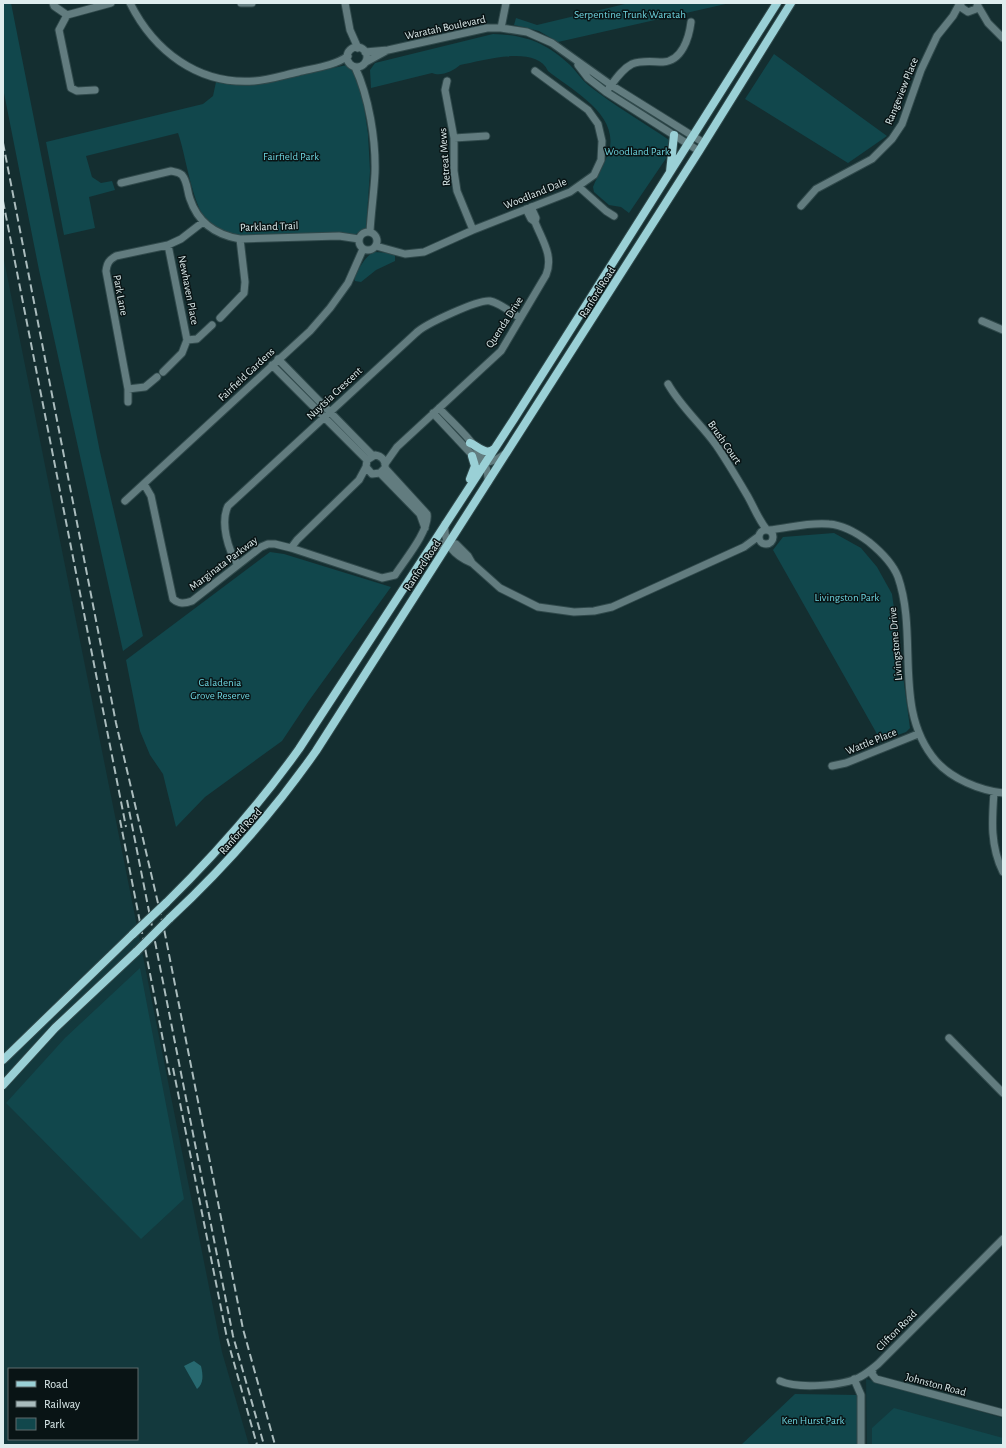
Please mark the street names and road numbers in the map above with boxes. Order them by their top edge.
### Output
street label: Waratah Boulevard [404,14,487,41]
street label: Rangeview Place [883,56,920,126]
street label: Retreat Mews [437,127,452,186]
street label: Woodland Dale [502,176,568,211]
street label: Parkland Trail [240,220,298,233]
street label: Newhaven Place [176,255,201,326]
street label: Ranford Road [577,265,618,320]
street label: Park Lane [111,274,130,316]
street label: Quenda Drive [484,295,525,350]
street label: Fairfield Gardens [216,346,277,403]
street label: Nuytsia Crescent [304,365,365,422]
street label: Brush Court [706,419,744,466]
street label: Marginata Parkway [187,534,260,593]
street label: Ranford Road [402,538,443,593]
street label: Livingstone Drive [887,607,904,681]
street label: Wattle Place [844,726,898,757]
street label: Ranford Road [217,806,264,856]
street label: Clifton Road [874,1308,919,1353]
street label: Johnston Road [905,1371,968,1398]

